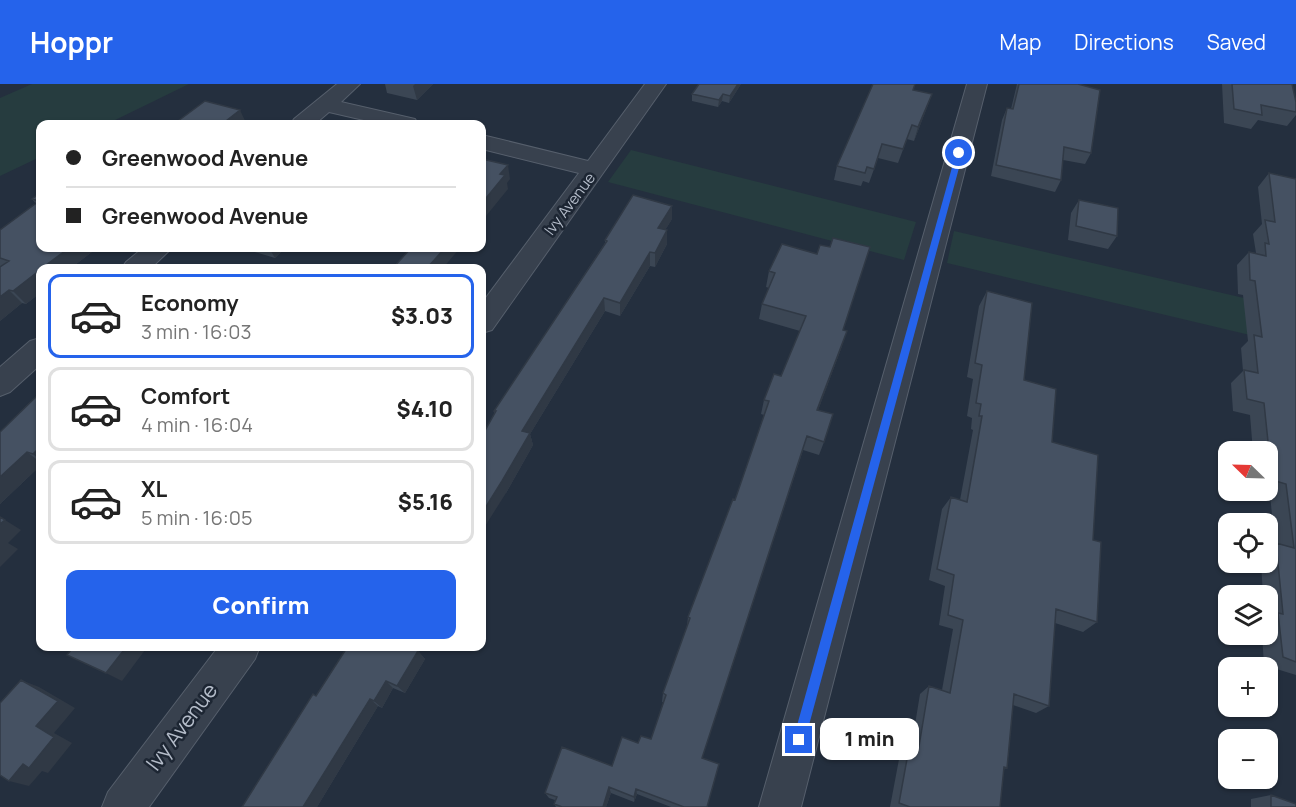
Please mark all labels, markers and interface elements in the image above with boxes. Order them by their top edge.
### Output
text: Hoppr [30,23,113,61]
text: Map [1000,28,1041,56]
text: Directions [1074,28,1174,56]
text: Saved [1207,28,1266,56]
route start [945,139,972,166]
text: Greenwood Avenue [102,143,308,173]
street label: Ivy Avenue [539,168,600,239]
text: Greenwood Avenue [102,201,308,231]
text: Economy [141,288,239,318]
icon: car [69,289,123,343]
text: $3.03 [391,301,453,331]
text: 3 min · 16:03 [141,318,252,345]
text: Comfort [141,381,230,411]
icon: car [69,382,123,436]
text: $4.10 [397,394,453,424]
text: 4 min · 16:04 [141,411,253,438]
north arrow [1218,441,1278,501]
map controls [1218,441,1278,789]
text: XL [141,474,167,504]
icon: car [69,475,123,529]
text: $5.16 [398,487,453,517]
text: 5 min · 16:05 [141,504,253,531]
button: locate [1218,513,1278,573]
button: Confirm [66,570,456,639]
button: layers [1218,585,1278,645]
button: + [1218,657,1278,717]
street label: Ivy Avenue [139,677,223,776]
callout: 1 min [820,719,919,761]
text: 1 min [844,725,895,752]
route end [785,726,812,753]
button: − [1218,729,1278,789]

